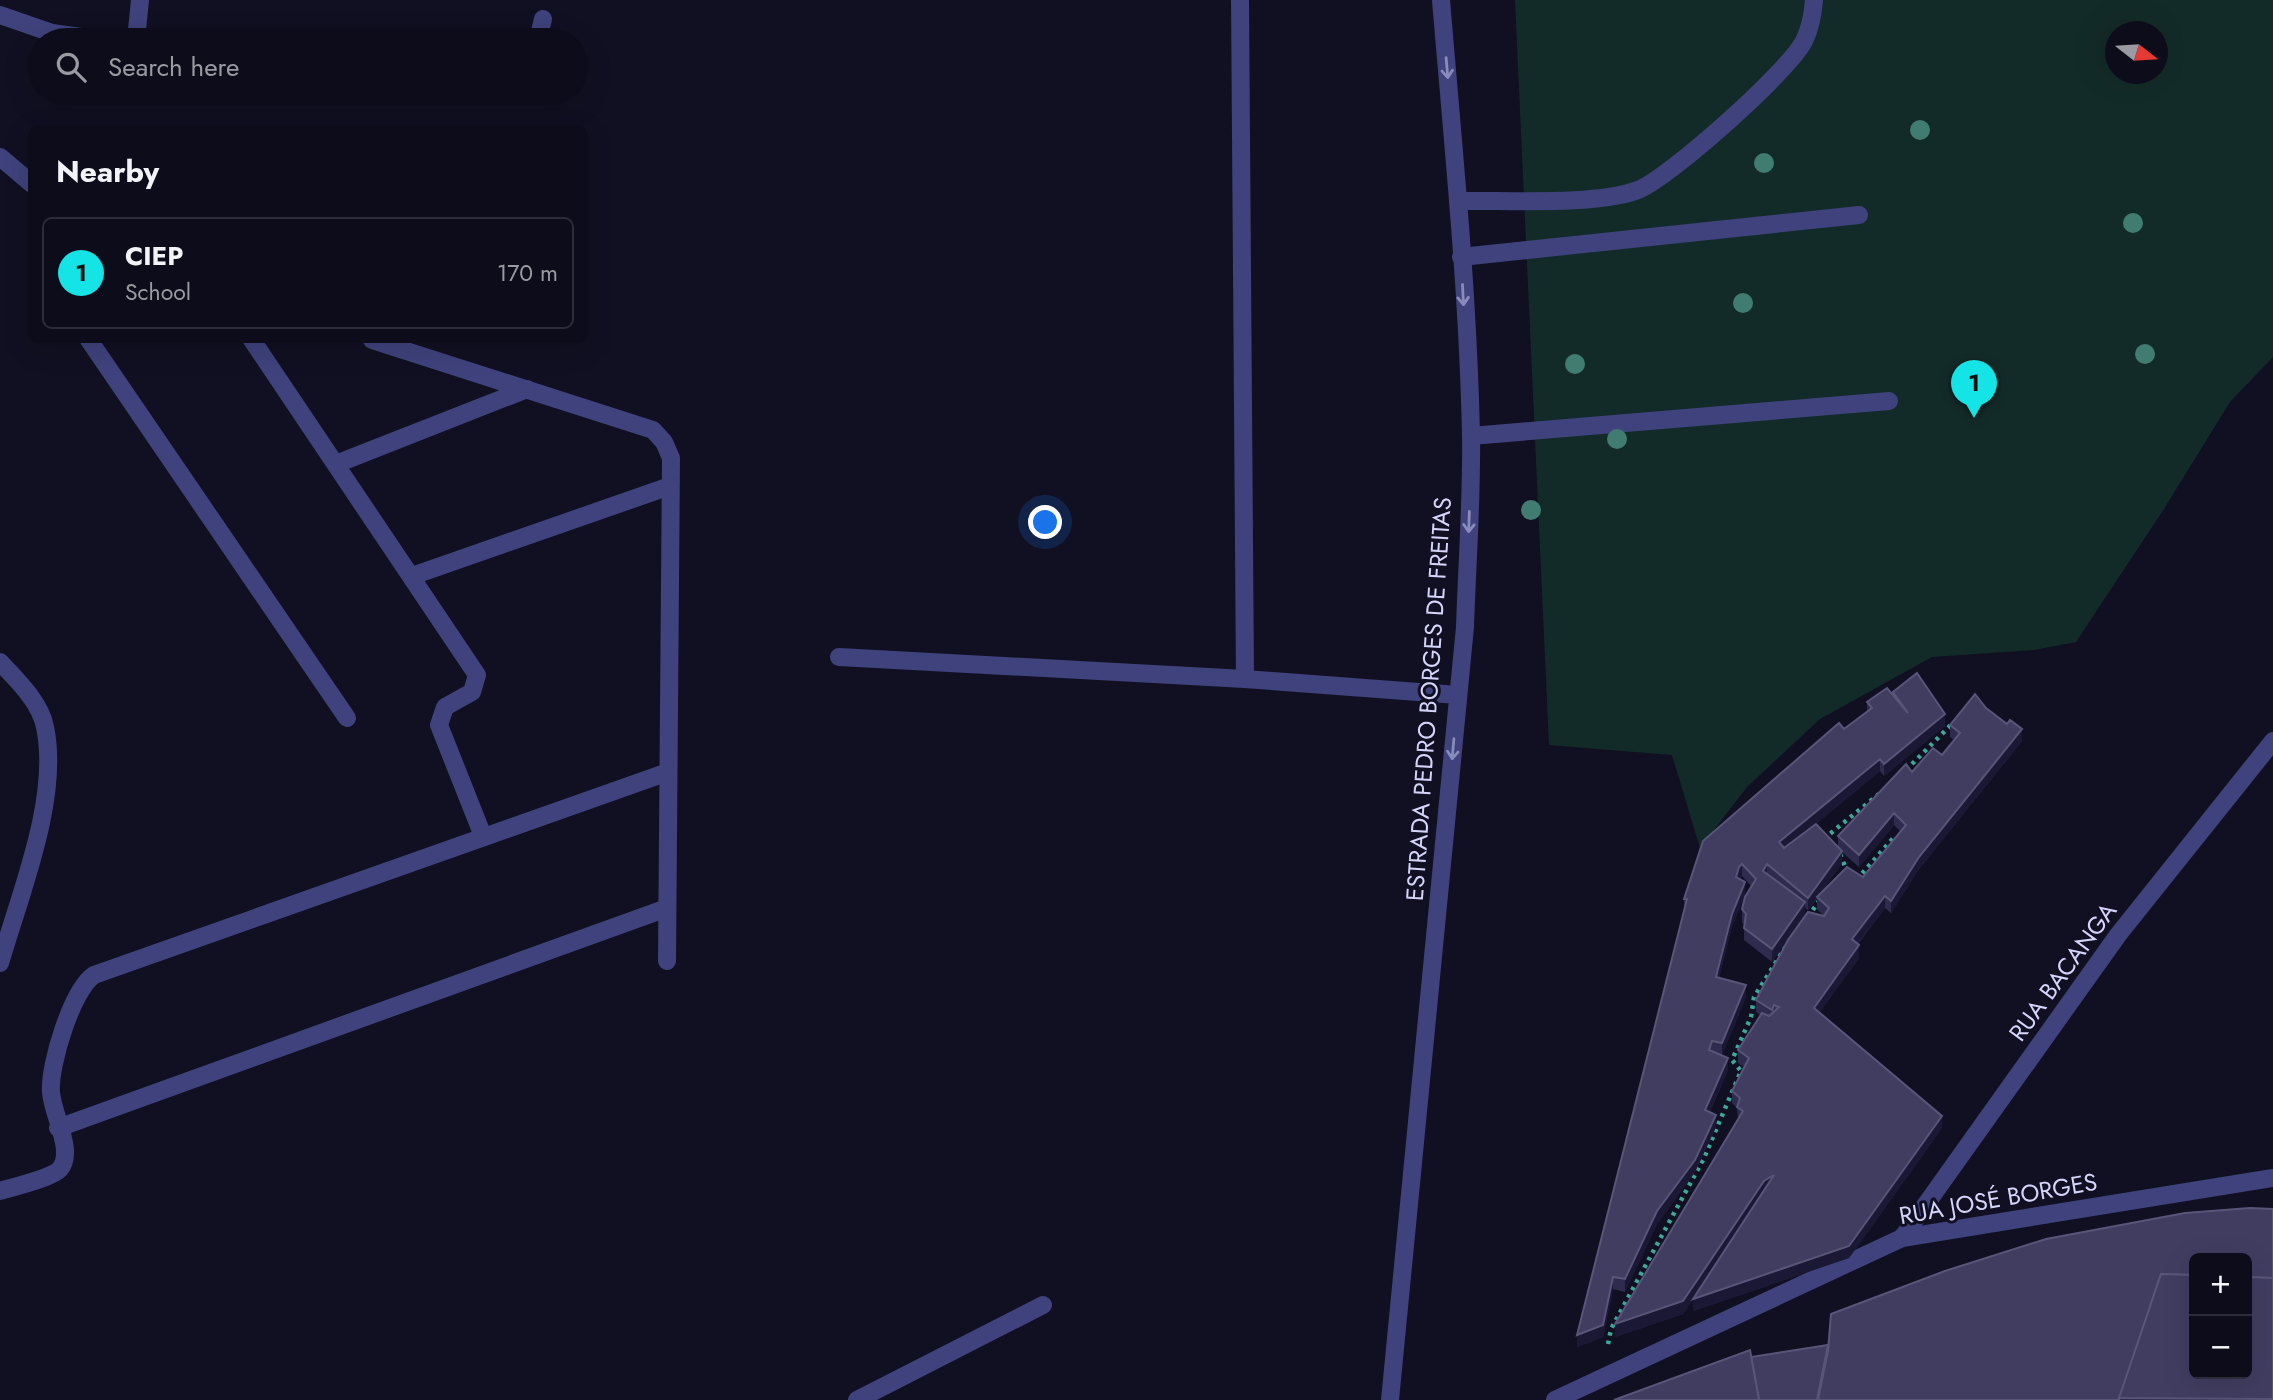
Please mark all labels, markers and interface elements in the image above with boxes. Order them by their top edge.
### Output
north arrow [2105,21,2168,84]
search box [28,28,588,105]
icon: search [52,48,90,86]
text: Search here [108,48,240,86]
one-way arrow [1441,56,1454,79]
text: Nearby [56,150,159,193]
text: CIEP [125,237,183,275]
text: 1 [75,256,87,290]
text: 170 m [497,256,558,290]
text: School [125,275,191,309]
one-way arrow [1457,283,1470,306]
pin: 1 [1951,360,1997,418]
street label: ESTRADA PEDRO BORGES DE FREITAS [1397,496,1460,902]
your location [1028,505,1062,539]
one-way arrow [1462,510,1476,533]
one-way arrow [1446,737,1459,760]
street label: RUA BACANGA [2000,895,2125,1048]
street label: RUA JOSÉ BORGES [1896,1164,2100,1233]
map controls [2189,1253,2252,1379]
button: + [2189,1253,2252,1316]
button: − [2189,1316,2252,1379]

